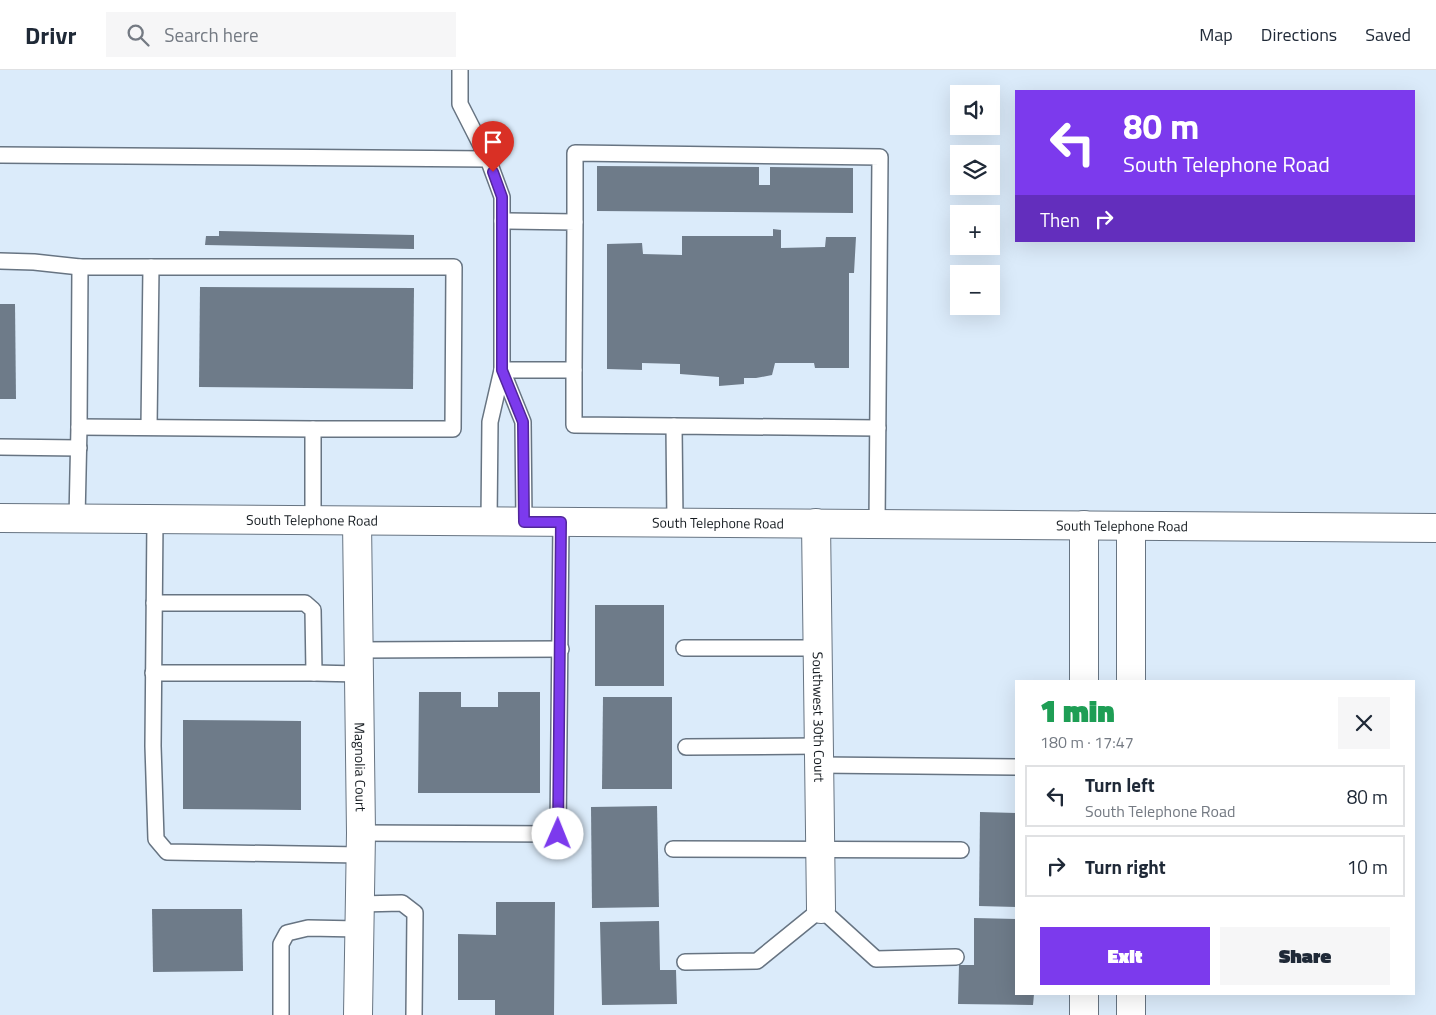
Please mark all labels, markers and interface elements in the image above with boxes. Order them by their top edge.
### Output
search box [106,12,456,57]
text: Drivr [25,17,76,53]
text: Search here [164,20,259,49]
icon: search [124,21,152,49]
text: Map [1199,21,1233,48]
text: Directions [1261,21,1337,48]
text: Saved [1365,21,1411,48]
map controls [950,85,1000,315]
button: sound [950,85,1000,135]
text: 80 m [1123,99,1199,153]
icon: left [1040,110,1105,175]
pin [472,121,514,172]
icon: arrive [479,128,507,156]
button: layers [950,145,1000,195]
text: South Telephone Road [1123,147,1330,181]
button: + [950,205,1000,255]
text: Then [1040,205,1080,234]
icon: right [1090,205,1118,233]
button: − [950,265,1000,315]
street label: South Telephone Road [246,509,378,531]
street label: South Telephone Road [652,512,784,533]
street label: South Telephone Road [1056,514,1188,536]
street label: Southwest 30th Court [808,652,830,782]
text: 1 min [1040,688,1115,734]
button: close [1338,697,1390,749]
street label: Magnolia Court [350,722,372,812]
text: 180 m · 17:47 [1040,730,1134,754]
text: Turn left [1085,770,1155,799]
icon: left [1042,782,1070,810]
text: 80 m [1347,782,1388,811]
text: South Telephone Road [1085,799,1235,823]
position arrow [531,807,583,859]
icon: right [1042,852,1070,880]
text: Turn right [1085,852,1166,881]
text: 10 m [1347,852,1388,881]
button: Exit [1040,927,1210,985]
button: Share [1220,927,1390,985]

